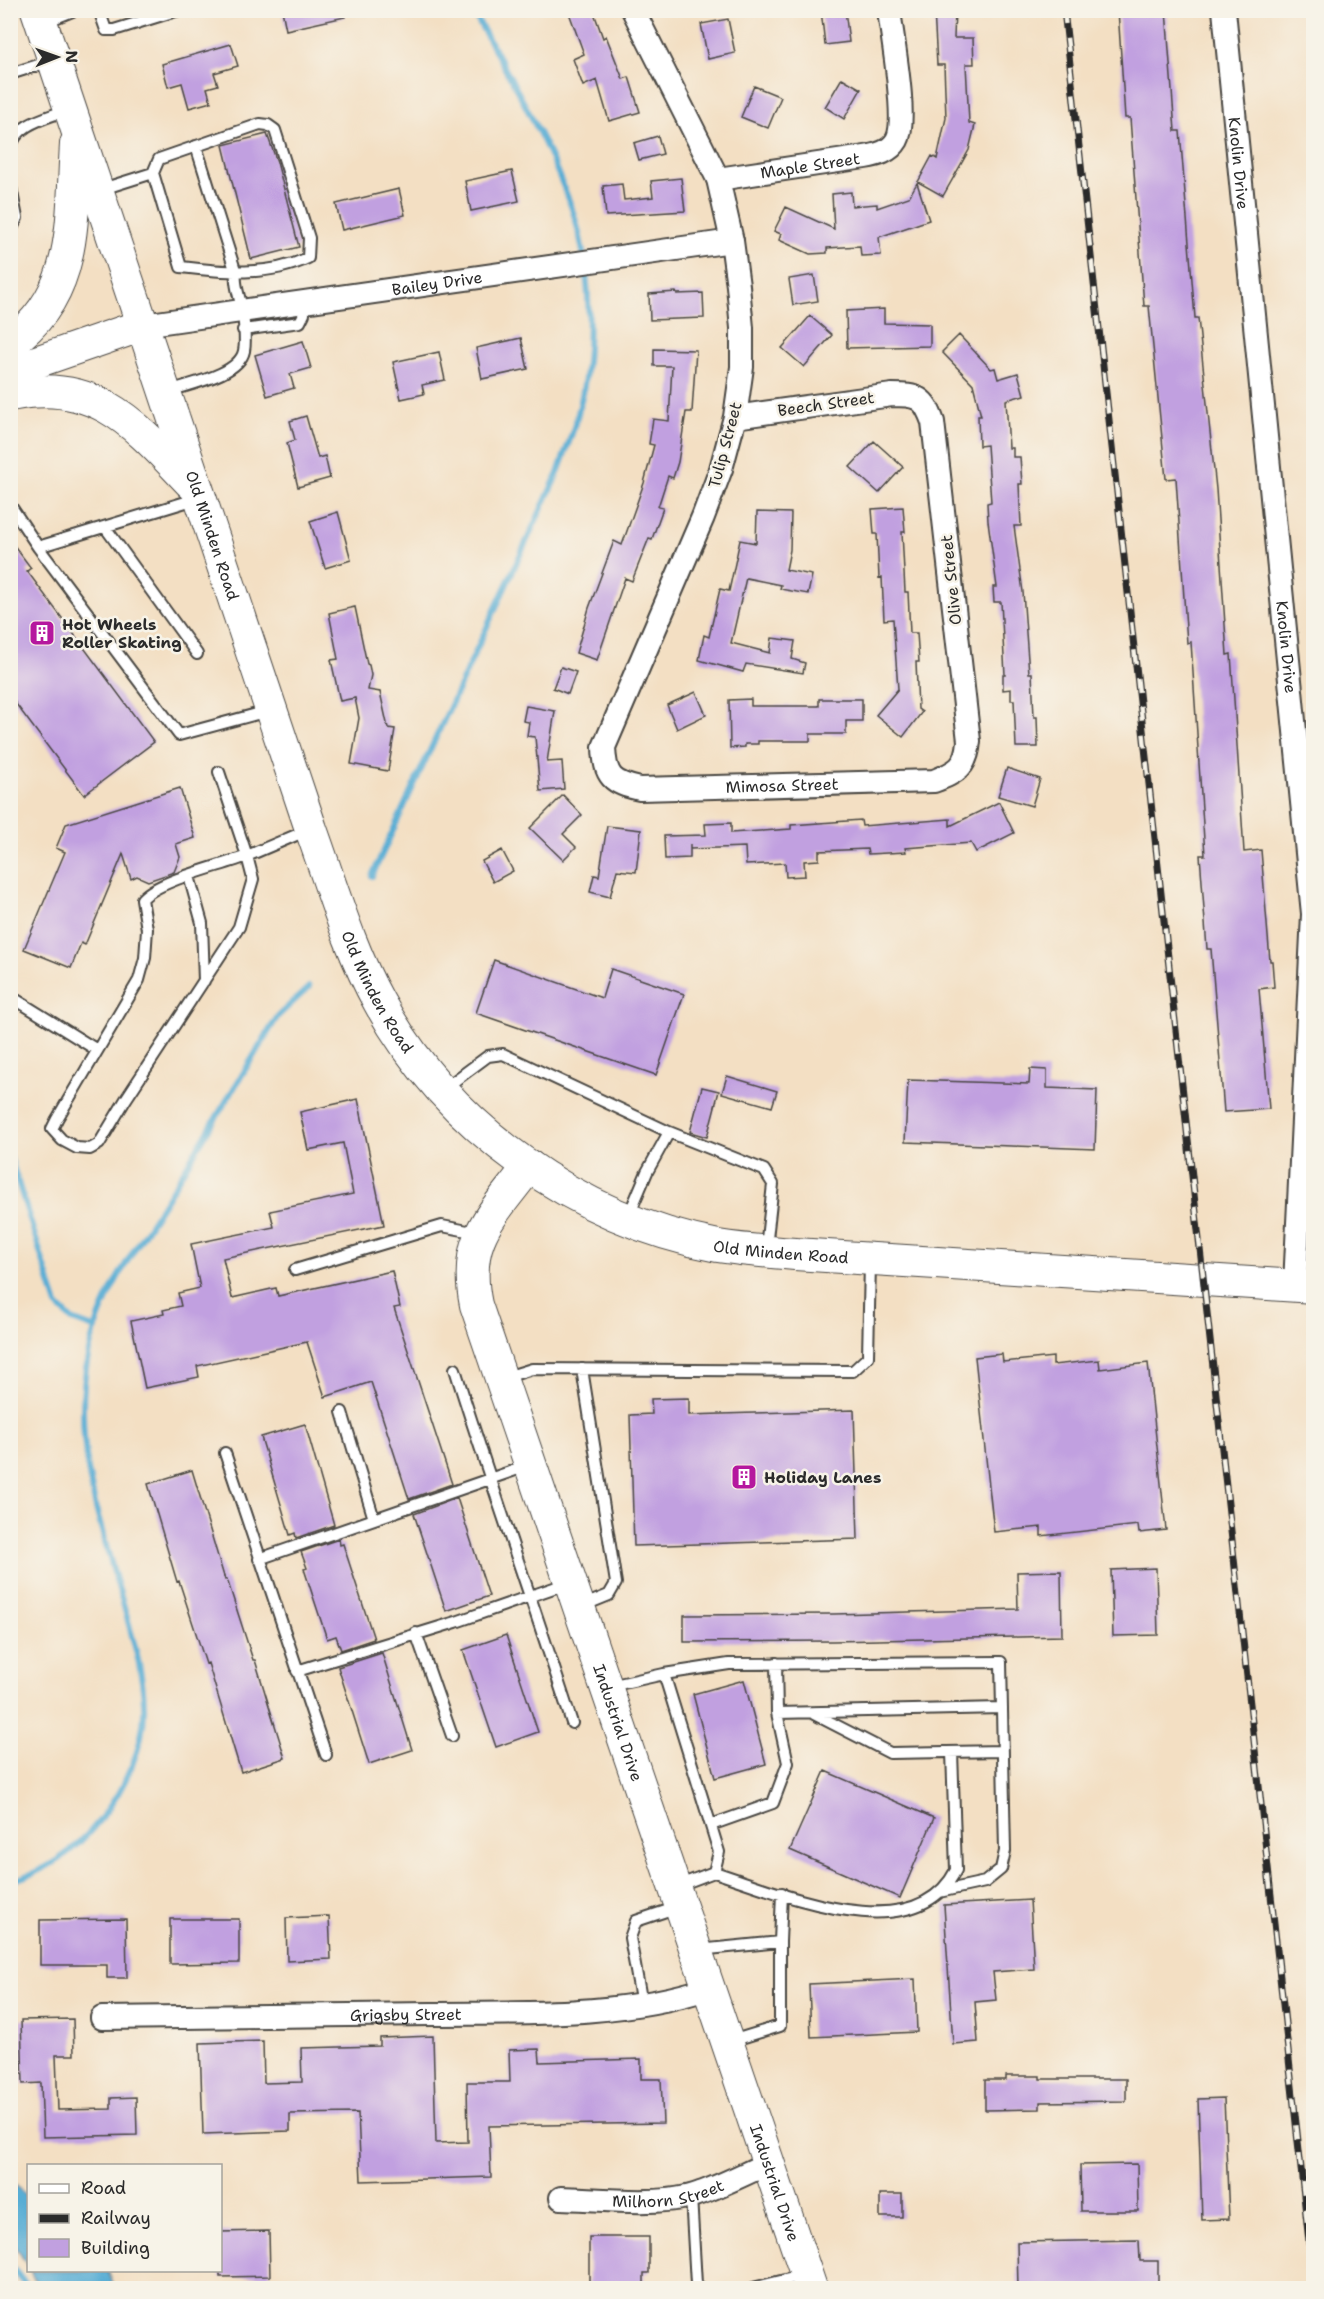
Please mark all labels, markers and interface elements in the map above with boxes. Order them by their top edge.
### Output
north arrow [27,27,87,87]
text: N [61,50,82,63]
street label: Knolin Drive [1224,116,1254,211]
street label: Maple Street [759,147,861,183]
street label: Bailey Drive [390,266,484,300]
street label: Beech Street [776,387,876,421]
street label: Tulip Street [703,400,747,490]
street label: Old Minden Road [181,468,244,603]
street label: Olive Street [936,534,966,626]
street label: Knolin Drive [1272,600,1302,694]
place label: Hot Wheels Roller Skating [62,614,182,653]
building icon: Hot Wheels Roller Skating [27,618,57,648]
street label: Mimosa Street [725,773,839,797]
street label: Old Minden Road [337,928,419,1057]
street label: Old Minden Road [712,1235,849,1268]
building icon: Holiday Lanes [729,1462,759,1492]
place label: Holiday Lanes [764,1467,881,1488]
street label: Industrial Drive [589,1661,648,1784]
street label: Grigsby Street [350,2003,462,2025]
street label: Industrial Drive [745,2121,805,2244]
legend [27,2164,222,2272]
street label: Milhorn Street [612,2174,727,2212]
text: Road [81,2176,126,2200]
text: Railway [81,2206,151,2230]
text: Building [81,2236,150,2260]

